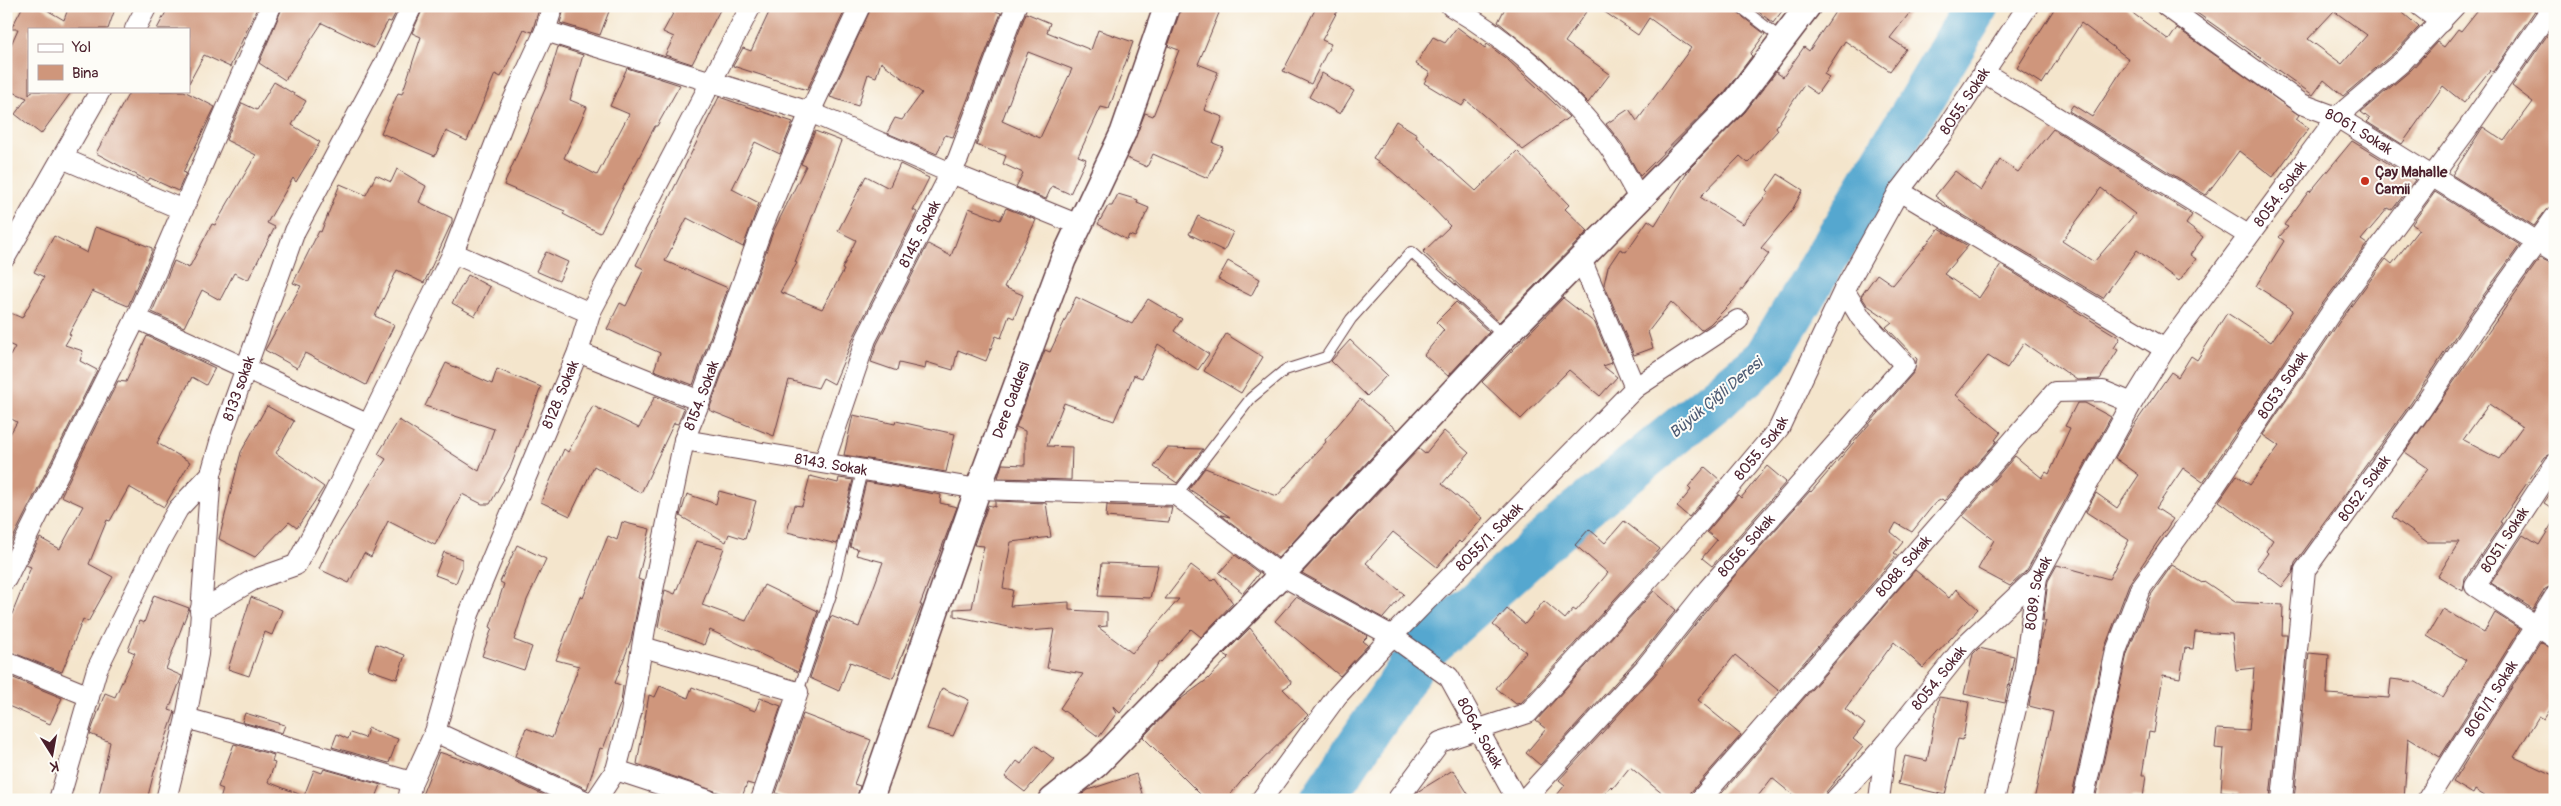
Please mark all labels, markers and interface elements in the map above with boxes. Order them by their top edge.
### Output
legend [28,28,190,92]
text: Yol [71,38,91,57]
street label: 8055. Sokak [1935,63,1994,138]
text: Bina [72,64,99,83]
street label: 8061. Sokak [2323,104,2397,159]
street label: 8054. Sokak [2249,157,2311,231]
place label: Çay Mahalle Camii [2375,163,2448,199]
marker: Çay Mahalle Camii [2359,175,2371,187]
street label: 8145. Sokak [895,196,945,271]
street label: 8053. Sokak [2253,347,2312,422]
water label: Büyük Çiğli Deresi [1665,352,1768,443]
street label: 8133 sokak [218,353,259,423]
street label: 8128. Sokak [538,357,583,432]
street label: 8154. Sokak [679,357,723,433]
street label: Dere Caddesi [988,359,1034,441]
street label: 8055. Sokak [1730,413,1793,484]
street label: 8143. Sokak [793,449,869,480]
street label: 8052. Sokak [2334,451,2395,525]
street label: 8055/1. Sokak [1451,498,1527,575]
street label: 8051. Sokak [2477,503,2534,576]
street label: 8056. Sokak [1713,510,1779,581]
street label: 8088. Sokak [1871,531,1936,601]
street label: 8089. Sokak [2021,552,2057,631]
street label: 8054. Sokak [1907,641,1971,714]
street label: 8061/1. Sokak [2460,656,2522,740]
street label: 8064. Sokak [1453,694,1508,772]
north arrow [28,728,78,778]
text: K [48,757,60,776]

